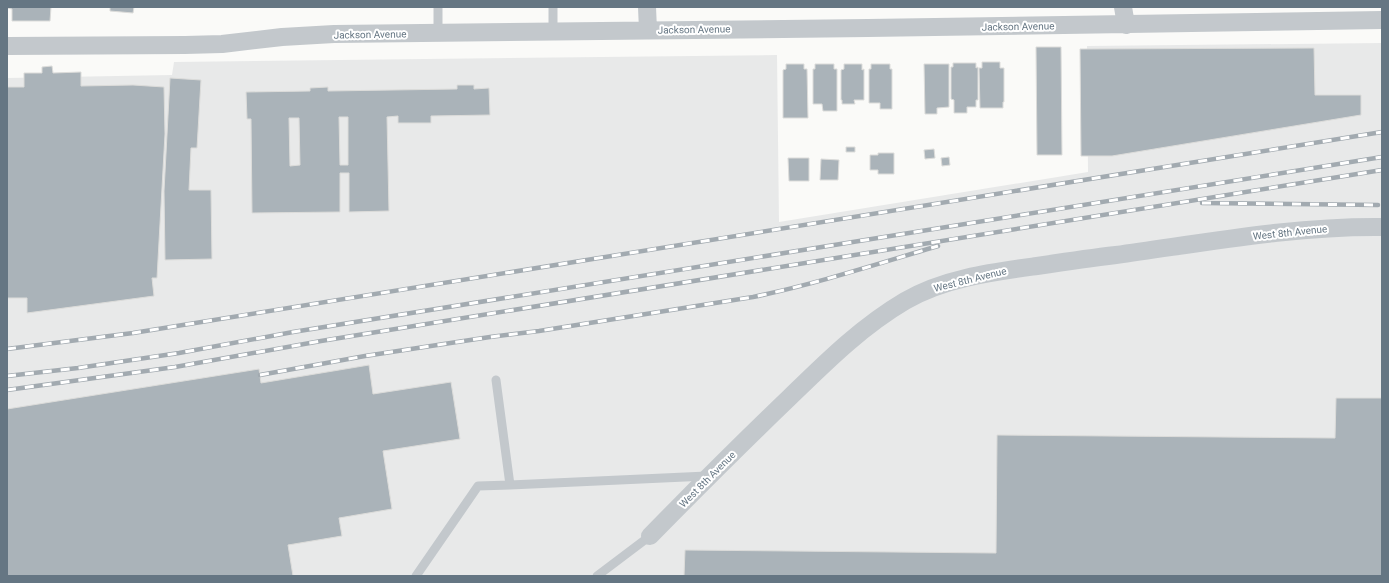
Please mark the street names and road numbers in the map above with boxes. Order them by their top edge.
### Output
street label: Jackson Avenue [982,20,1055,33]
street label: Jackson Avenue [658,23,731,36]
street label: Jackson Avenue [334,28,407,41]
street label: West 8th Avenue [1252,223,1328,242]
street label: West 8th Avenue [933,265,1008,294]
street label: West 8th Avenue [677,449,738,510]

